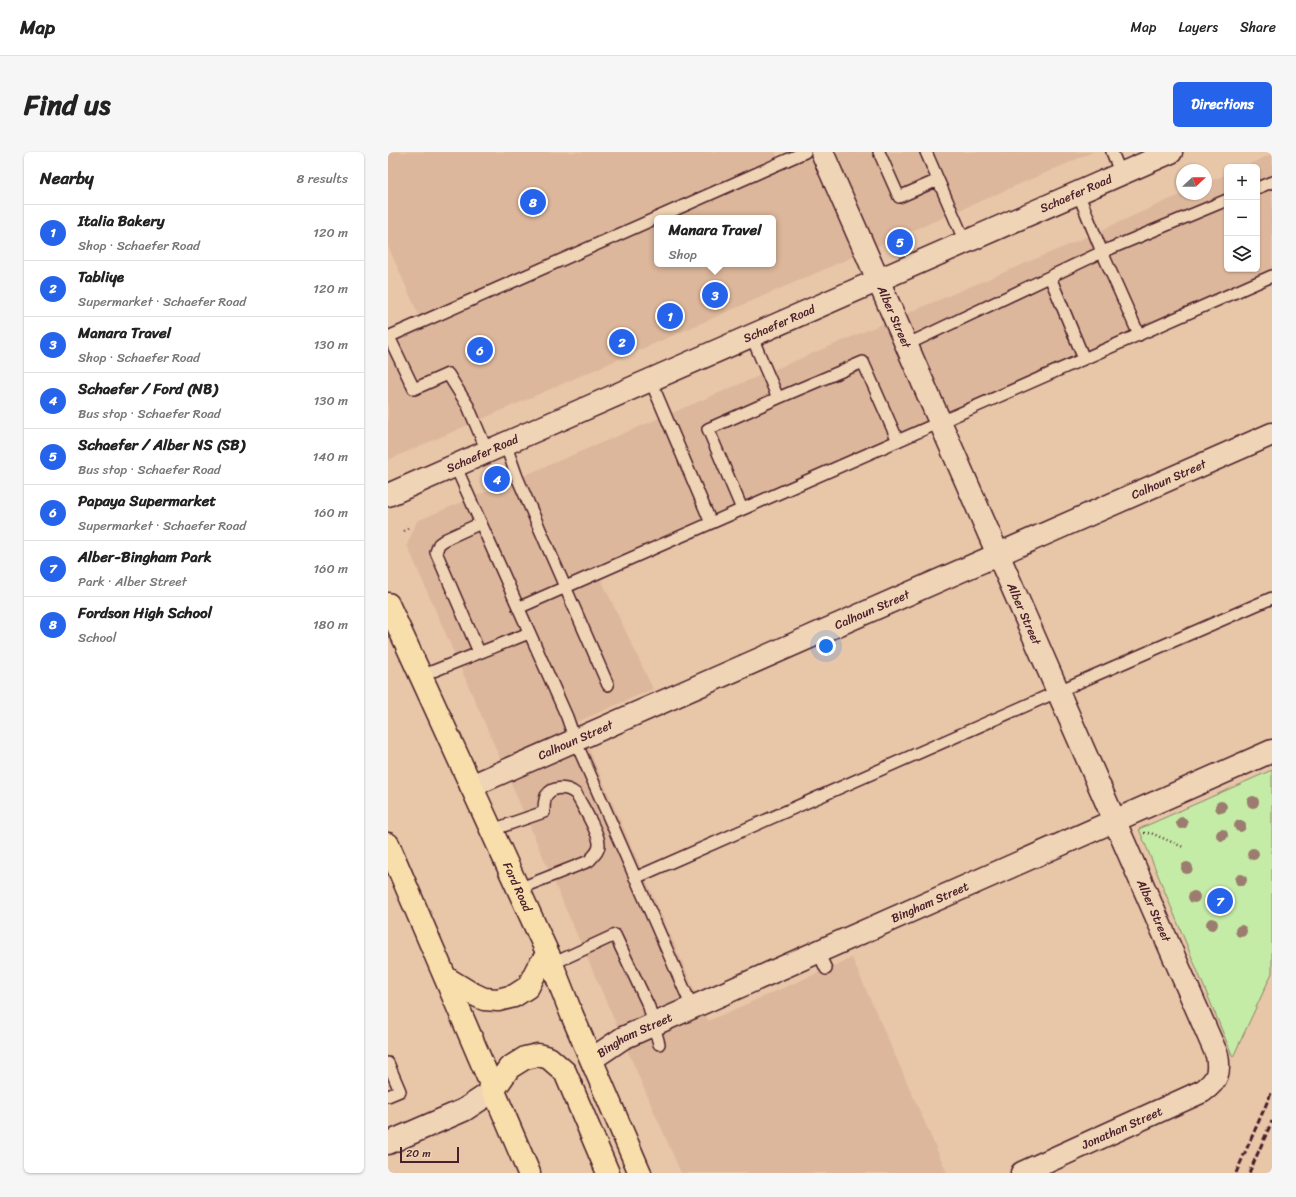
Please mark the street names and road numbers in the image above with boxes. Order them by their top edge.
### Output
street label: Schaefer Road [1036,168,1116,219]
street label: Alber Street [870,281,918,353]
street label: Schaefer Road [739,298,819,349]
street label: Schaefer Road [443,428,523,479]
street label: Calhoun Street [1127,453,1211,506]
street label: Alber Street [1000,578,1048,650]
street label: Calhoun Street [831,583,914,636]
street label: Calhoun Street [534,713,618,766]
street label: Ford Road [496,858,539,916]
street label: Bingham Street [887,875,972,929]
street label: Alber Street [1130,875,1178,947]
street label: Bingham Street [592,1006,676,1064]
street label: Jonathan Street [1077,1100,1166,1156]

